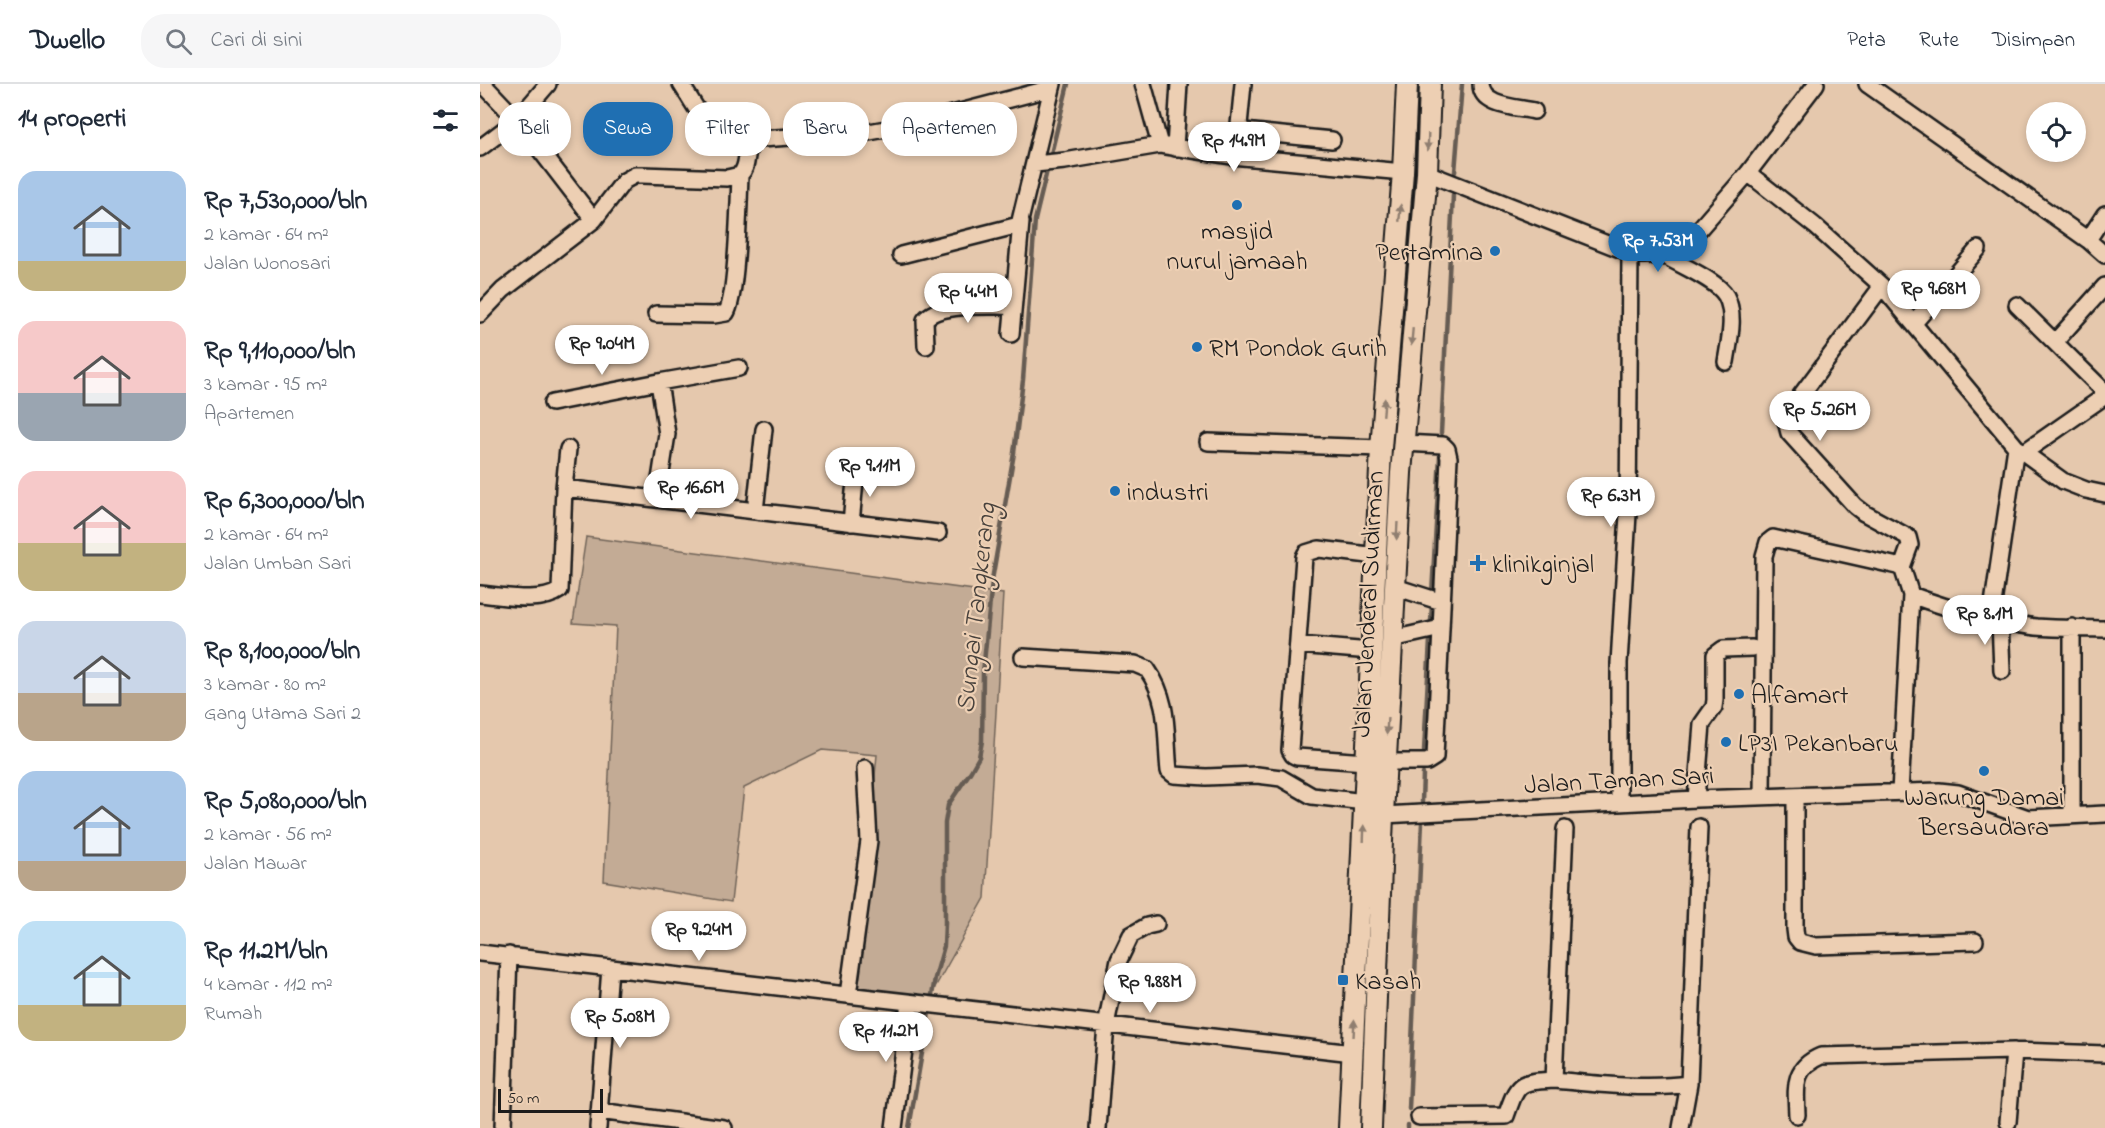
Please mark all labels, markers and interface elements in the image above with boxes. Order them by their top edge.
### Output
search box [141,14,561,68]
text: Dwello [30,21,105,62]
icon: search [162,25,195,58]
text: Cari di sini [210,25,302,57]
text: Peta [1847,26,1886,56]
text: Rute [1919,26,1959,56]
text: Disimpan [1992,26,2075,56]
text: 14 properti [18,101,126,139]
chip: Beli [498,102,571,156]
chip: Sewa [583,102,673,156]
chip: Filter [685,102,771,156]
chip: Baru [783,102,869,156]
chip: Apartemen [881,102,1017,156]
map controls [2026,102,2086,162]
button: locate [2026,102,2086,162]
icon: filters [429,104,462,137]
pin: Rp 14.9M [1172,122,1296,173]
text: Rp 14.9M [1202,127,1266,156]
one-way arrow [1423,133,1432,152]
text: Rp 7,530,000/bln [204,183,367,221]
icon: home [66,195,138,267]
marker: masjid nurul jamaah [1230,198,1244,212]
one-way arrow [1395,203,1405,222]
place label: masjid nurul jamaah [1166,214,1308,282]
text: 2 kamar · 64 m² [204,221,329,250]
pin: Rp 7.53M [1596,222,1720,273]
text: Rp 7.53M [1622,227,1694,256]
place label: Pertamina [1375,235,1483,273]
marker: Pertamina [1488,244,1502,258]
text: Jalan Wonosari [204,250,331,279]
pin: Rp 9.68M [1872,270,1996,321]
pin: Rp 4.4M [913,273,1023,324]
text: Rp 9.68M [1901,275,1967,304]
text: Rp 4.4M [938,278,998,307]
pin: Rp 9.04M [540,325,664,376]
one-way arrow [1408,327,1417,346]
text: Rp 9.04M [569,330,635,359]
place label: RM Pondok Gurih [1209,331,1387,369]
text: Rp 9,110,000/bln [204,333,355,371]
marker: RM Pondok Gurih [1190,340,1204,354]
icon: home [66,345,138,417]
text: 3 kamar · 95 m² [204,371,328,400]
pin: Rp 5.26M [1758,391,1882,442]
text: Rp 5.26M [1783,396,1857,425]
one-way arrow [1380,398,1389,417]
text: Apartemen [204,400,294,429]
pin: Rp 9.11M [808,447,932,498]
text: Rp 9.11M [839,452,901,481]
pin: Rp 16.6M [629,469,753,520]
street label: Jalan Jenderal Sudirman [1344,470,1396,738]
text: Rp 16.6M [657,474,725,503]
place label: industri [1127,475,1209,513]
pin: Rp 6.3M [1556,477,1666,528]
text: Rp 6.3M [1581,482,1641,511]
text: Rp 6,300,000/bln [204,483,365,521]
marker: industri [1108,484,1122,498]
icon: home [66,495,138,567]
water label: Sungai Tangkerang [947,500,1009,715]
text: 2 kamar · 64 m² [204,521,329,550]
one-way arrow [1393,522,1402,541]
place label: klinikginjal [1492,547,1594,585]
text: Jalan Umban Sari [204,550,351,579]
marker: klinikginjal [1469,554,1487,572]
pin: Rp 8.1M [1930,595,2040,646]
text: Rp 8.1M [1956,600,2014,629]
text: Rp 8,100,000/bln [204,633,360,671]
icon: home [66,645,138,717]
text: 3 kamar · 80 m² [204,671,326,700]
place label: Alfamart [1751,678,1849,716]
marker: Alfamart [1732,687,1746,701]
text: Gang Utama Sari 2 [204,700,361,729]
one-way arrow [1383,716,1392,735]
place label: LP3I Pekanbaru [1738,726,1898,764]
marker: LP3I Pekanbaru [1719,735,1733,749]
street label: Jalan Taman Sari [1523,758,1715,806]
marker: Warung Damai Bersaudara [1977,764,1991,778]
place label: Warung Damai Bersaudara [1904,780,2064,848]
text: Rp 5,080,000/bln [204,783,367,821]
icon: home [66,795,138,867]
text: 2 kamar · 56 m² [204,821,332,850]
one-way arrow [1359,823,1368,842]
text: Jalan Mawar [204,850,307,879]
pin: Rp 9.24M [637,911,761,962]
text: Rp 9.24M [665,916,733,945]
text: Rp 11.2M/bln [204,933,328,971]
icon: home [66,945,138,1017]
pin: Rp 9.88M [1088,963,1212,1014]
place label: Kasah [1355,964,1421,1002]
text: Rp 9.88M [1118,968,1182,997]
text: 4 kamar · 112 m² [204,971,333,1000]
marker: Kasah [1336,973,1350,987]
pin: Rp 5.08M [558,998,682,1049]
text: Rumah [204,1000,262,1029]
text: Rp 5.08M [585,1003,655,1032]
pin: Rp 11.2M [824,1012,948,1063]
text: Rp 11.2M [853,1017,919,1046]
one-way arrow [1350,1018,1359,1037]
scale bar [498,1086,603,1114]
text: 50 m [507,1087,539,1111]

